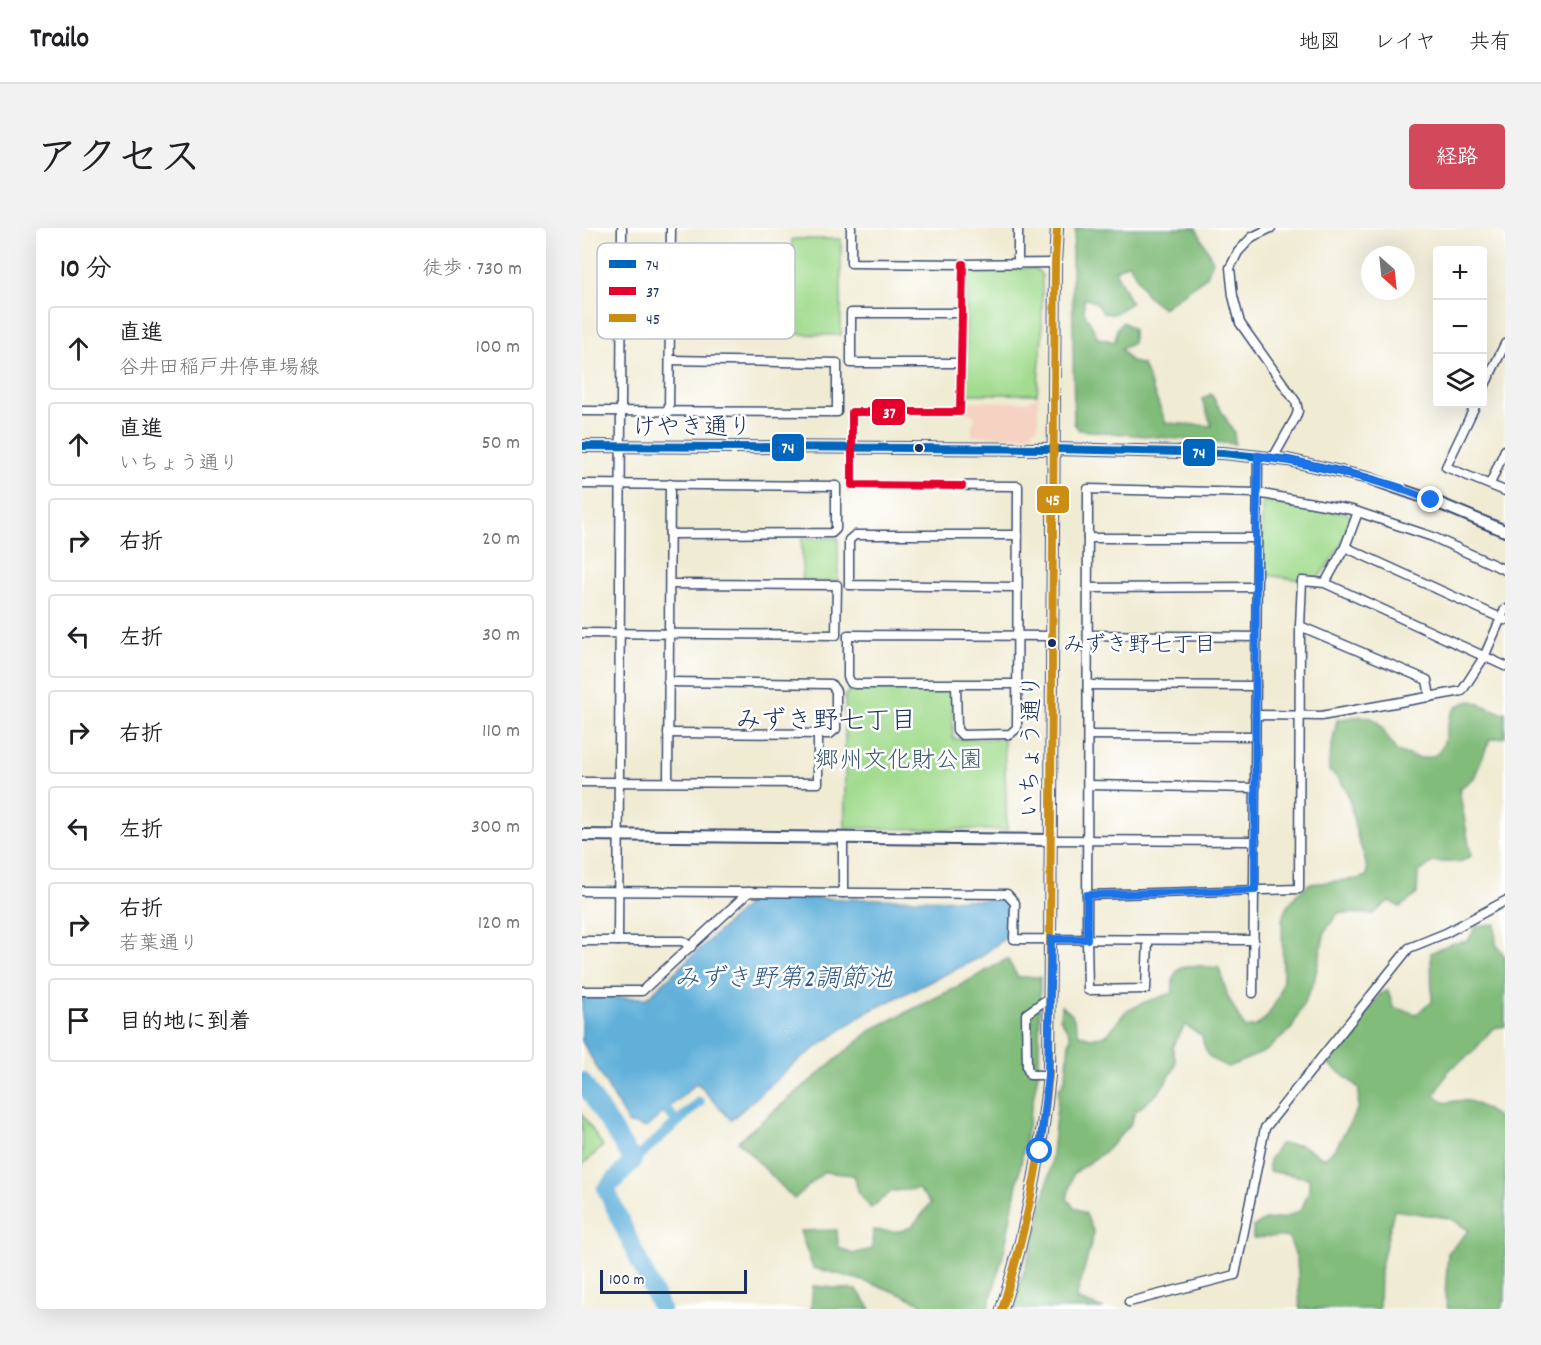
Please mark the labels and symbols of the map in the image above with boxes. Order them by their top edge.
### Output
legend [597,243,795,339]
north arrow [1361,246,1415,300]
text: 74 [646,255,659,278]
text: 37 [646,282,659,305]
text: 45 [646,309,660,332]
line badge: 37 [871,398,906,426]
text: 37 [882,403,896,426]
street label: けやき通り [632,412,752,446]
line badge: 74 [771,433,805,462]
text: 74 [782,438,794,461]
line badge: 74 [1182,438,1216,467]
unlabelled marker [913,442,925,454]
text: 74 [1193,443,1205,466]
line badge: 45 [1036,485,1070,514]
route end [1417,486,1443,512]
text: 45 [1046,490,1060,513]
place label: みずき野七丁目 [1063,631,1216,662]
marker: みずき野七丁目 [1046,637,1058,649]
street label: いちょう通り [1015,674,1051,818]
district label: みずき野七丁目 [736,704,916,741]
park label: 郷州文化財公園 [815,745,983,779]
water label: みずき野第2調節池 [674,962,893,999]
route start [1026,1137,1052,1163]
scale bar [600,1267,747,1294]

